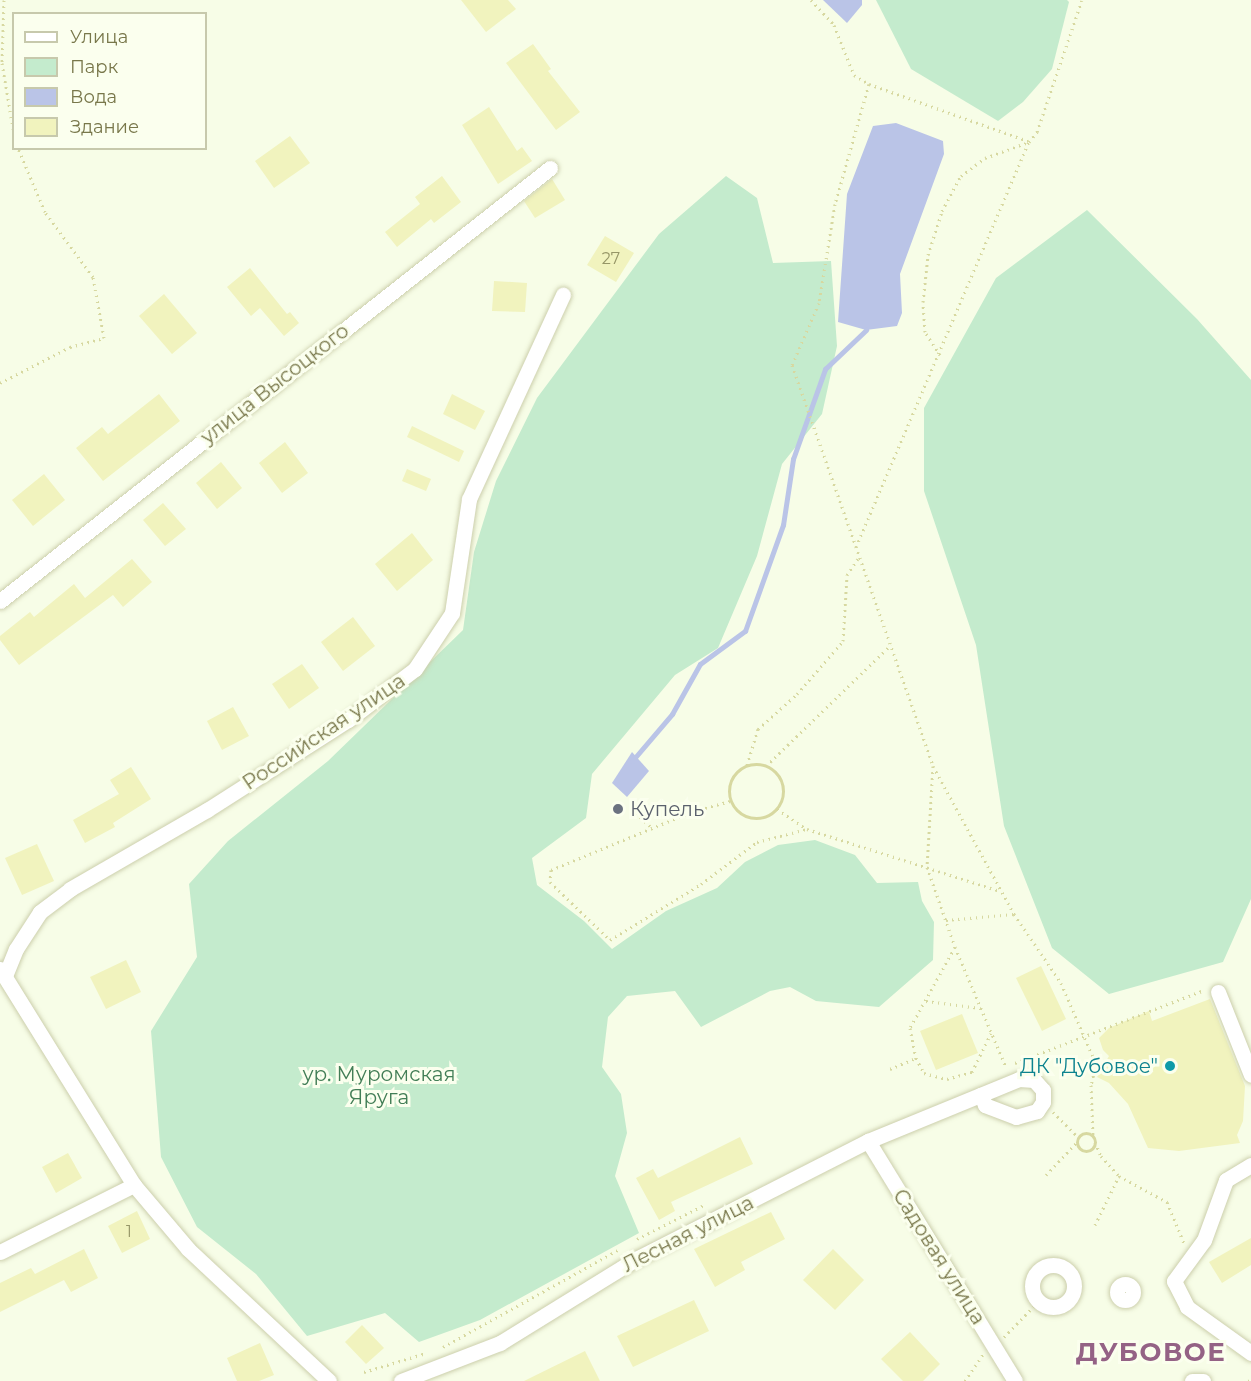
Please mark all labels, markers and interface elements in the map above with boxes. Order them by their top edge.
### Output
legend [12,12,207,150]
text: Улица [70,26,128,48]
text: Парк [70,56,118,78]
text: Вода [70,86,117,108]
text: Здание [70,116,139,138]
house number: 27 [602,249,620,269]
street label: улица Высоцкого [196,319,354,449]
street label: Российская улица [238,669,410,795]
place label: Купель [630,797,704,821]
marker: Купель [611,802,625,816]
place label: ДК "Дубовое" [1020,1054,1158,1078]
marker: ДК "Дубовое" [1163,1059,1177,1073]
park label: ур. Муромская Яруга [302,1063,456,1110]
street label: Садовая улица [888,1185,990,1329]
street label: Лесная улица [618,1191,758,1277]
house number: 1 [126,1222,132,1242]
district label: ДУБОВОЕ [1076,1337,1226,1369]

